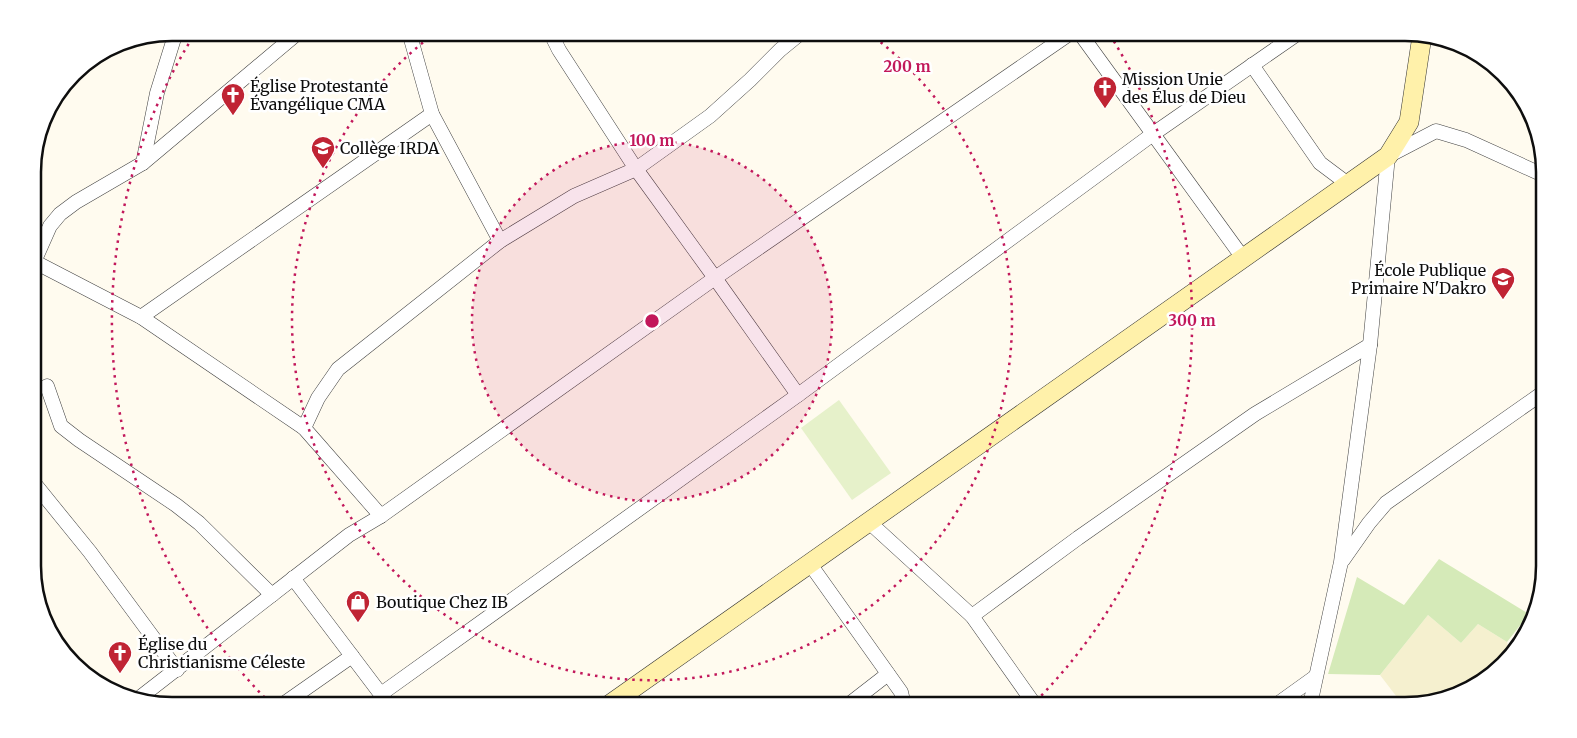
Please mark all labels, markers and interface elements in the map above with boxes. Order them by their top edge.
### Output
text: 200 m [883,57,931,76]
place label: Mission Unie des Élus de Dieu [1122,69,1246,107]
church icon: Mission Unie des Élus de Dieu [1092,75,1118,109]
place label: Église Protestante Évangélique CMA [250,76,388,114]
church icon: Église Protestante Évangélique CMA [220,82,246,116]
text: 100 m [630,131,674,150]
school or university icon: Collège IRDA [310,135,336,169]
place label: Collège IRDA [340,138,440,158]
place label: École Publique Primaire N'Dakro [1351,260,1486,298]
school or university icon: École Publique Primaire N'Dakro [1490,266,1516,300]
text: 300 m [1168,311,1216,330]
centre of rings [643,312,661,330]
shop icon: Boutique Chez IB [345,589,371,623]
place label: Boutique Chez IB [376,592,508,612]
place label: Église du Christianisme Céleste [138,634,305,672]
church icon: Église du Christianisme Céleste [107,640,133,674]

